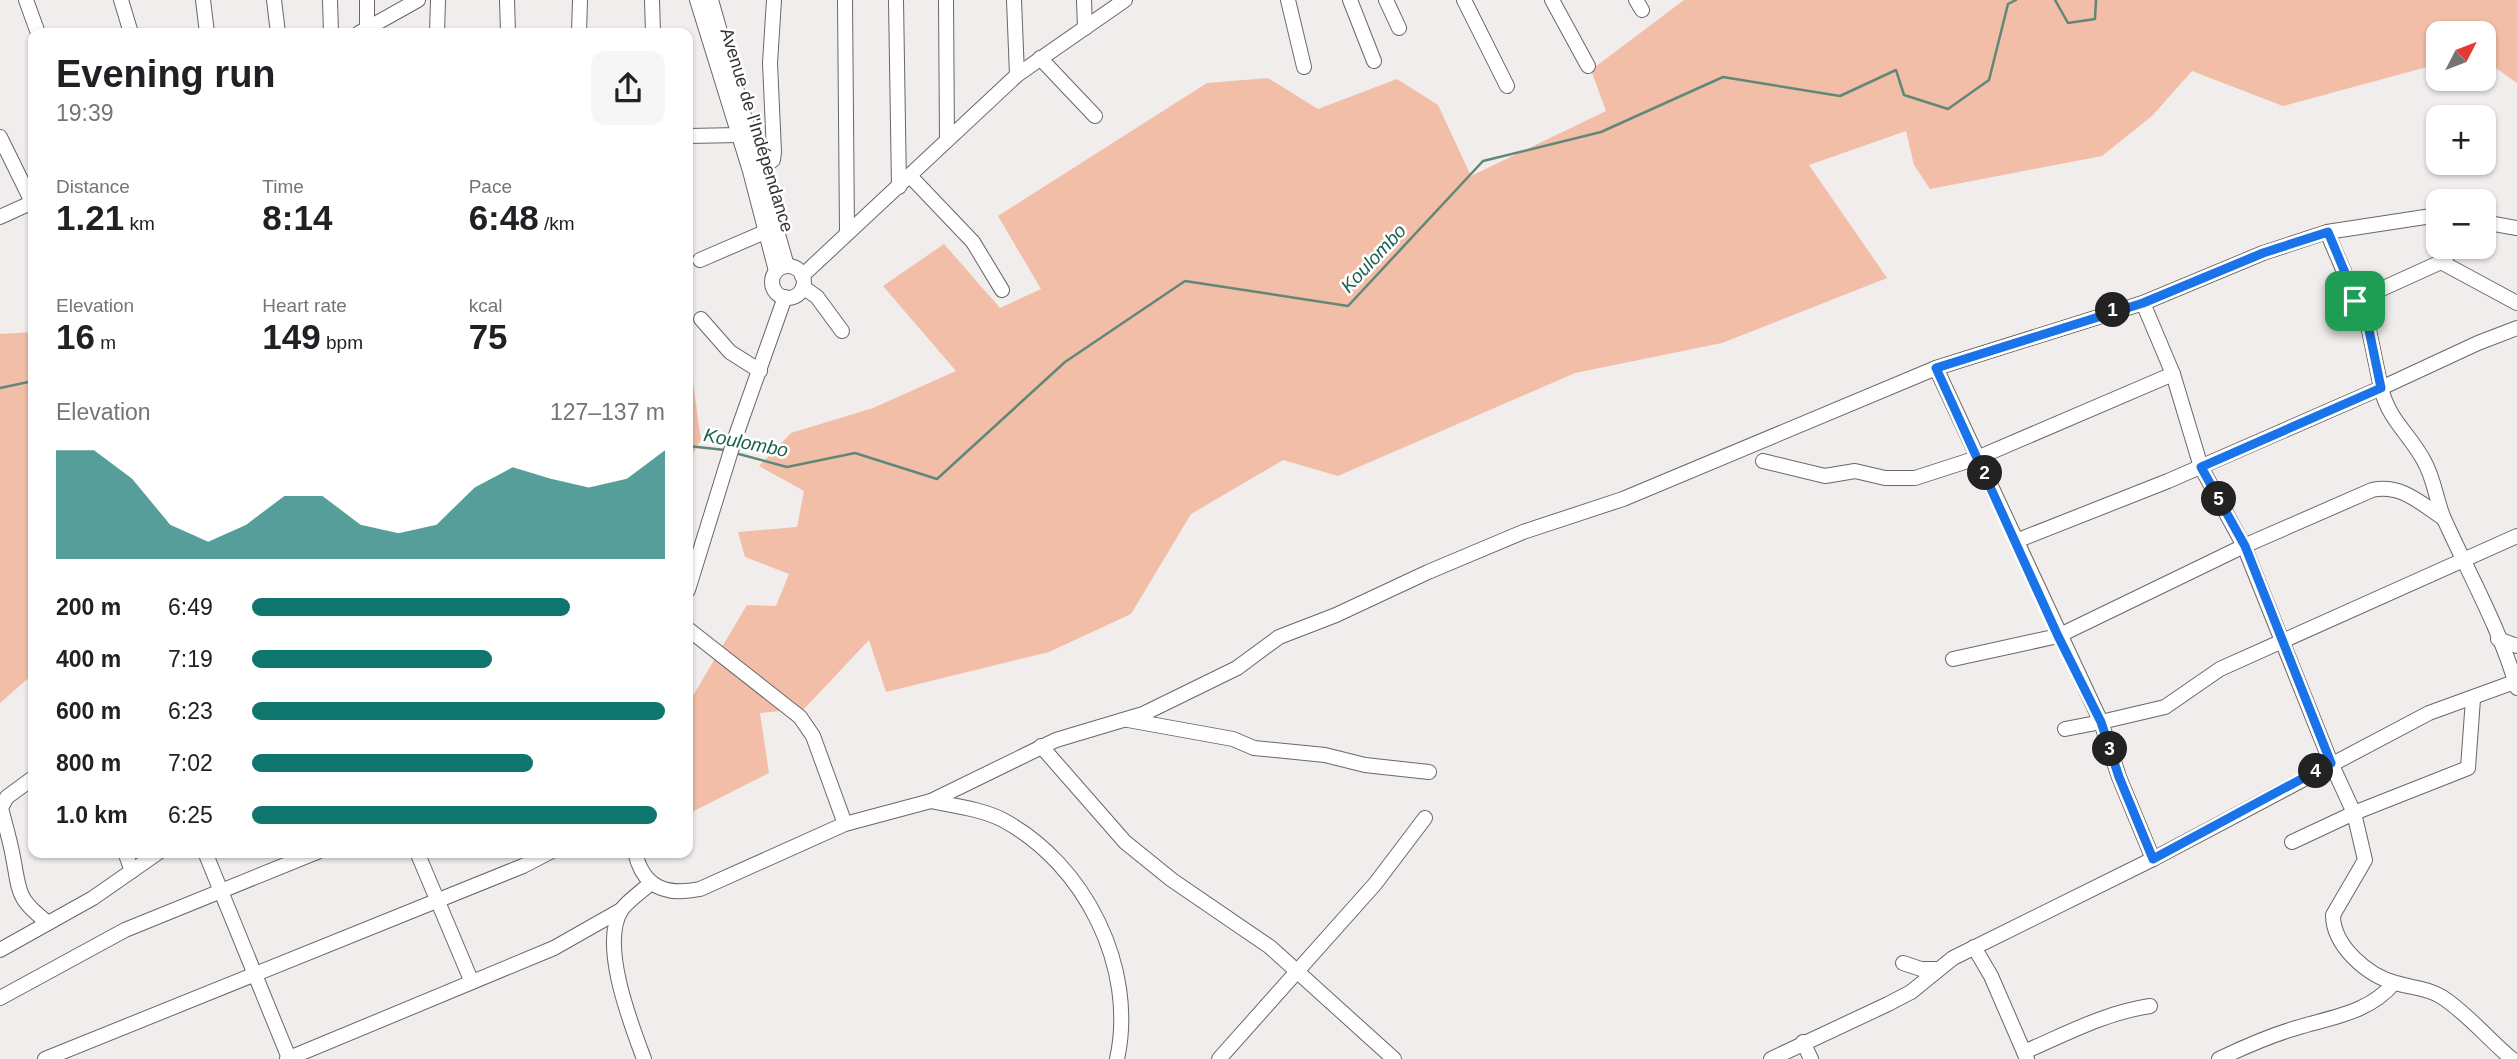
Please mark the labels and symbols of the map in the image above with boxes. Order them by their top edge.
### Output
north arrow [2426,21,2496,91]
street label: Avenue de l'Indépendance [716,26,798,234]
water label: Koulombo [1337,220,1410,297]
pin [2325,271,2385,331]
pin: 1 [2096,292,2130,328]
water label: Koulombo [702,424,790,461]
pin: 2 [1968,456,2002,490]
pin: 5 [2202,482,2236,516]
pin: 3 [2092,732,2128,766]
pin: 4 [2298,754,2334,788]

